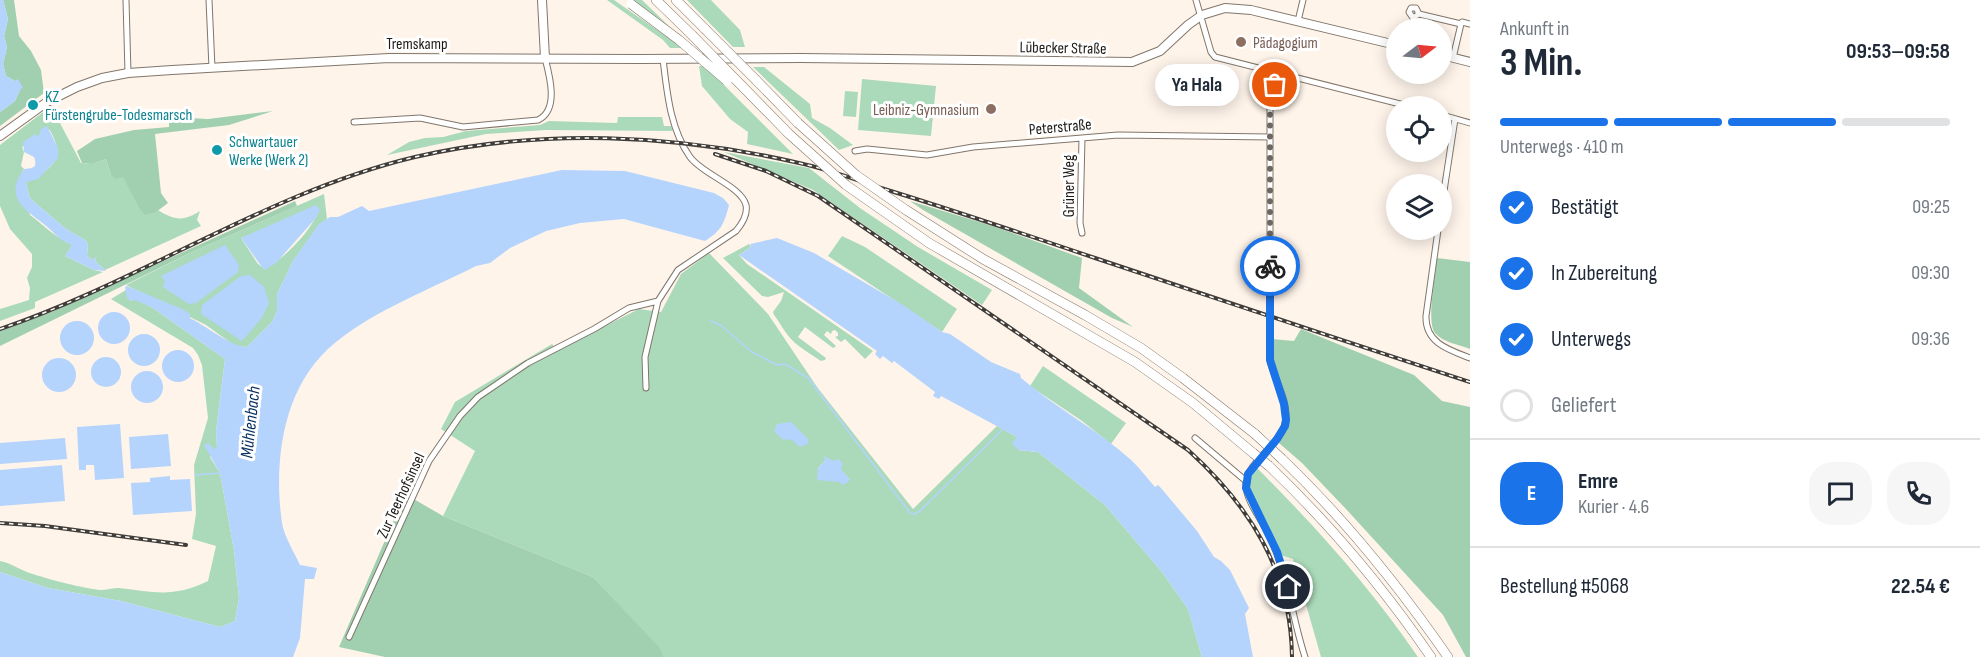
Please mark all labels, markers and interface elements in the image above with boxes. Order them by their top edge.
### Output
text: Ankunft in [1500,17,1569,41]
north arrow [1386,18,1452,84]
map controls [1386,18,1452,240]
place label: Pädagogium [1253,34,1318,53]
street label: Tremskamp [386,35,448,54]
marker: Pädagogium [1234,35,1248,49]
street label: Lübecker Straße [1019,38,1107,59]
text: 09:53–09:58 [1846,38,1950,65]
text: 3 Min. [1500,40,1582,87]
pin [1249,59,1300,110]
callout: Ya Hala [1155,64,1239,106]
icon: bag [1258,68,1291,101]
text: Ya Hala [1172,73,1222,97]
place label: KZ Fürstengrube-Todesmarsch [45,88,192,125]
button: locate [1386,96,1452,162]
marker: KZ Fürstengrube-Todesmarsch [26,98,40,112]
place label: Leibniz-Gymnasium [873,101,979,120]
marker: Leibniz-Gymnasium [984,102,998,116]
street label: Peterstraße [1028,115,1092,140]
place label: Schwartauer Werke (Werk 2) [229,133,308,170]
text: Unterwegs · 410 m [1500,135,1624,159]
marker: Schwartauer Werke (Werk 2) [210,143,224,157]
street label: Grüner Weg [1060,155,1079,217]
button: layers [1386,174,1452,240]
icon: check [1500,191,1533,224]
text: Bestätigt [1551,194,1619,221]
text: 09:25 [1912,195,1950,219]
courier [1240,236,1300,296]
icon: bike [1254,250,1287,283]
icon: check [1500,257,1533,290]
text: In Zubereitung [1551,260,1657,287]
text: 09:30 [1911,261,1950,285]
icon: check [1500,323,1533,356]
text: Unterwegs [1551,326,1631,353]
text: 09:36 [1911,327,1950,351]
water label: Mühlenbach [236,385,265,459]
text: Geliefert [1551,392,1616,419]
street label: Zur Teerhofsinsel [373,450,429,541]
button: chat [1809,462,1872,525]
button: phone [1887,462,1950,525]
text: Emre [1578,468,1618,495]
text: E [1527,480,1536,507]
text: Kurier · 4.6 [1578,495,1649,519]
pin [1262,561,1313,612]
icon: home [1271,570,1304,603]
text: Bestellung #5068 [1500,573,1629,600]
text: 22.54 € [1891,573,1950,600]

